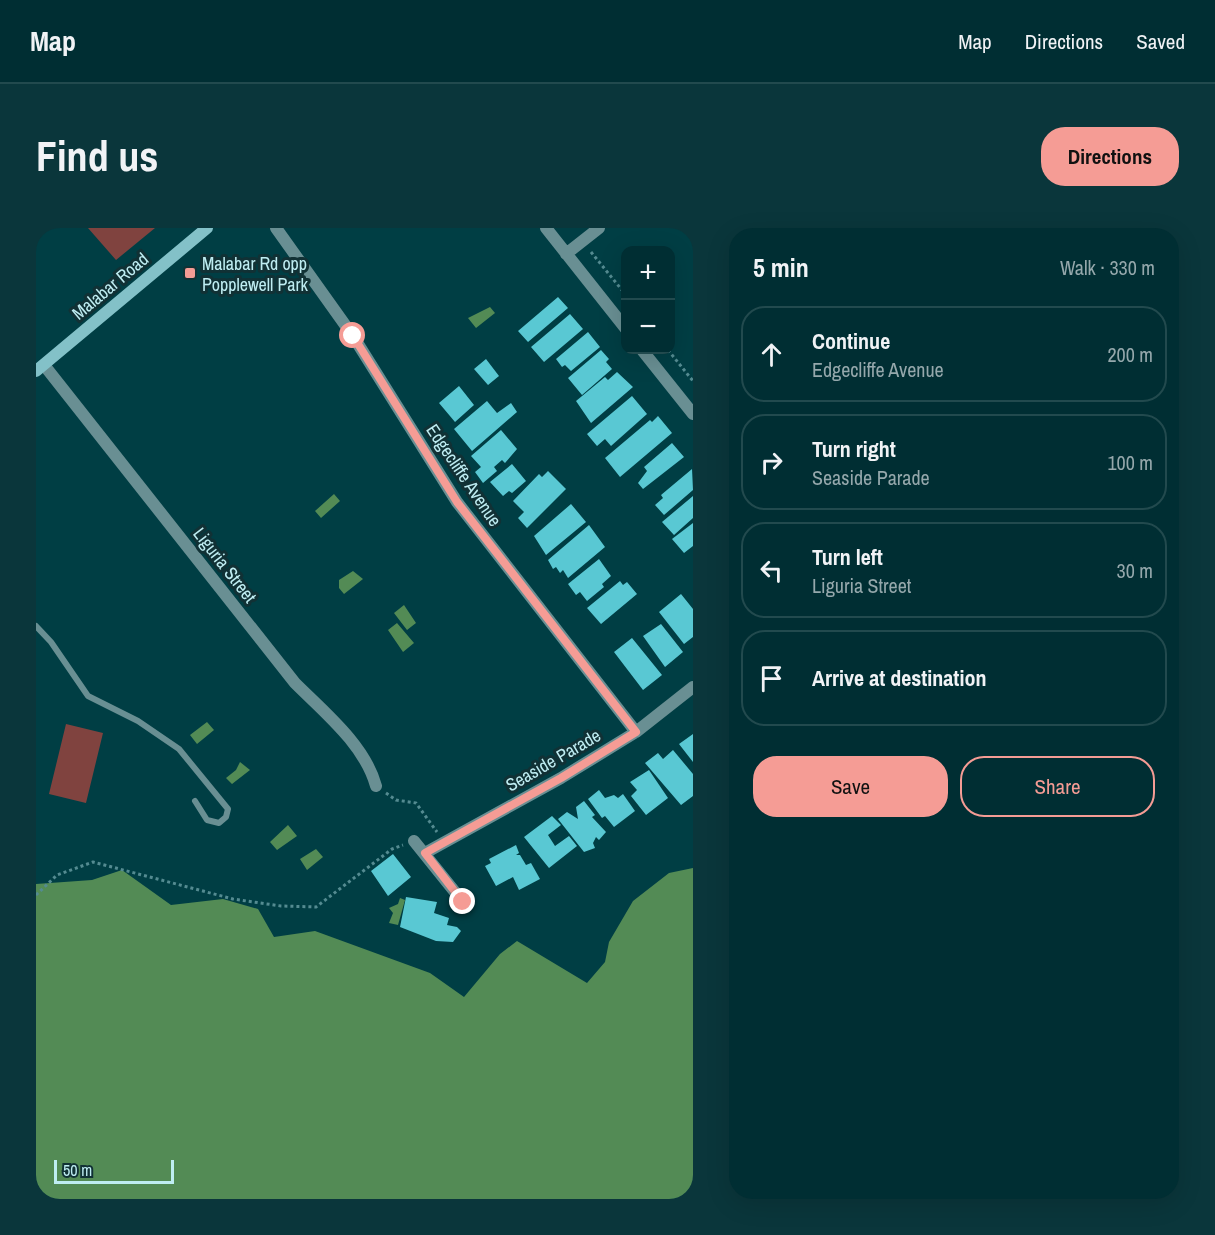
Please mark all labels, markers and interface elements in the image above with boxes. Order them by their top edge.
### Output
text: Map [30,22,76,60]
text: Map [958,27,992,56]
text: Directions [1025,27,1103,56]
text: Saved [1136,27,1185,56]
button: Directions [1041,127,1179,186]
text: Find us [36,128,158,184]
map controls [621,246,675,354]
button: + [621,246,675,300]
street label: Malabar Road [66,247,154,325]
text: 5 min [753,250,809,285]
place label: Malabar Rd opp Popplewell Park [202,251,308,297]
text: Walk · 330 m [1060,254,1155,281]
marker: Malabar Rd opp Popplewell Park [183,266,197,280]
button: − [621,300,675,354]
route start [339,322,365,348]
text: Continue [812,326,890,356]
icon: ahead [755,338,788,371]
text: 200 m [1107,341,1153,368]
text: Edgecliffe Avenue [812,356,944,383]
street label: Edgecliffe Avenue [421,419,507,531]
text: Turn right [812,434,896,464]
icon: right [755,446,788,479]
text: 100 m [1107,449,1153,476]
text: Seaside Parade [812,464,930,491]
street label: Liguria Street [188,522,262,608]
text: Turn left [812,542,883,572]
icon: left [755,554,788,587]
text: 30 m [1117,557,1153,584]
text: Liguria Street [812,572,911,599]
icon: arrive [755,662,788,695]
text: Arrive at destination [812,663,986,693]
street label: Seaside Parade [501,723,605,797]
button: Save [753,756,948,817]
button: Share [960,756,1155,817]
route end [449,888,475,914]
scale bar [54,1157,174,1184]
text: 50 m [63,1159,92,1181]

